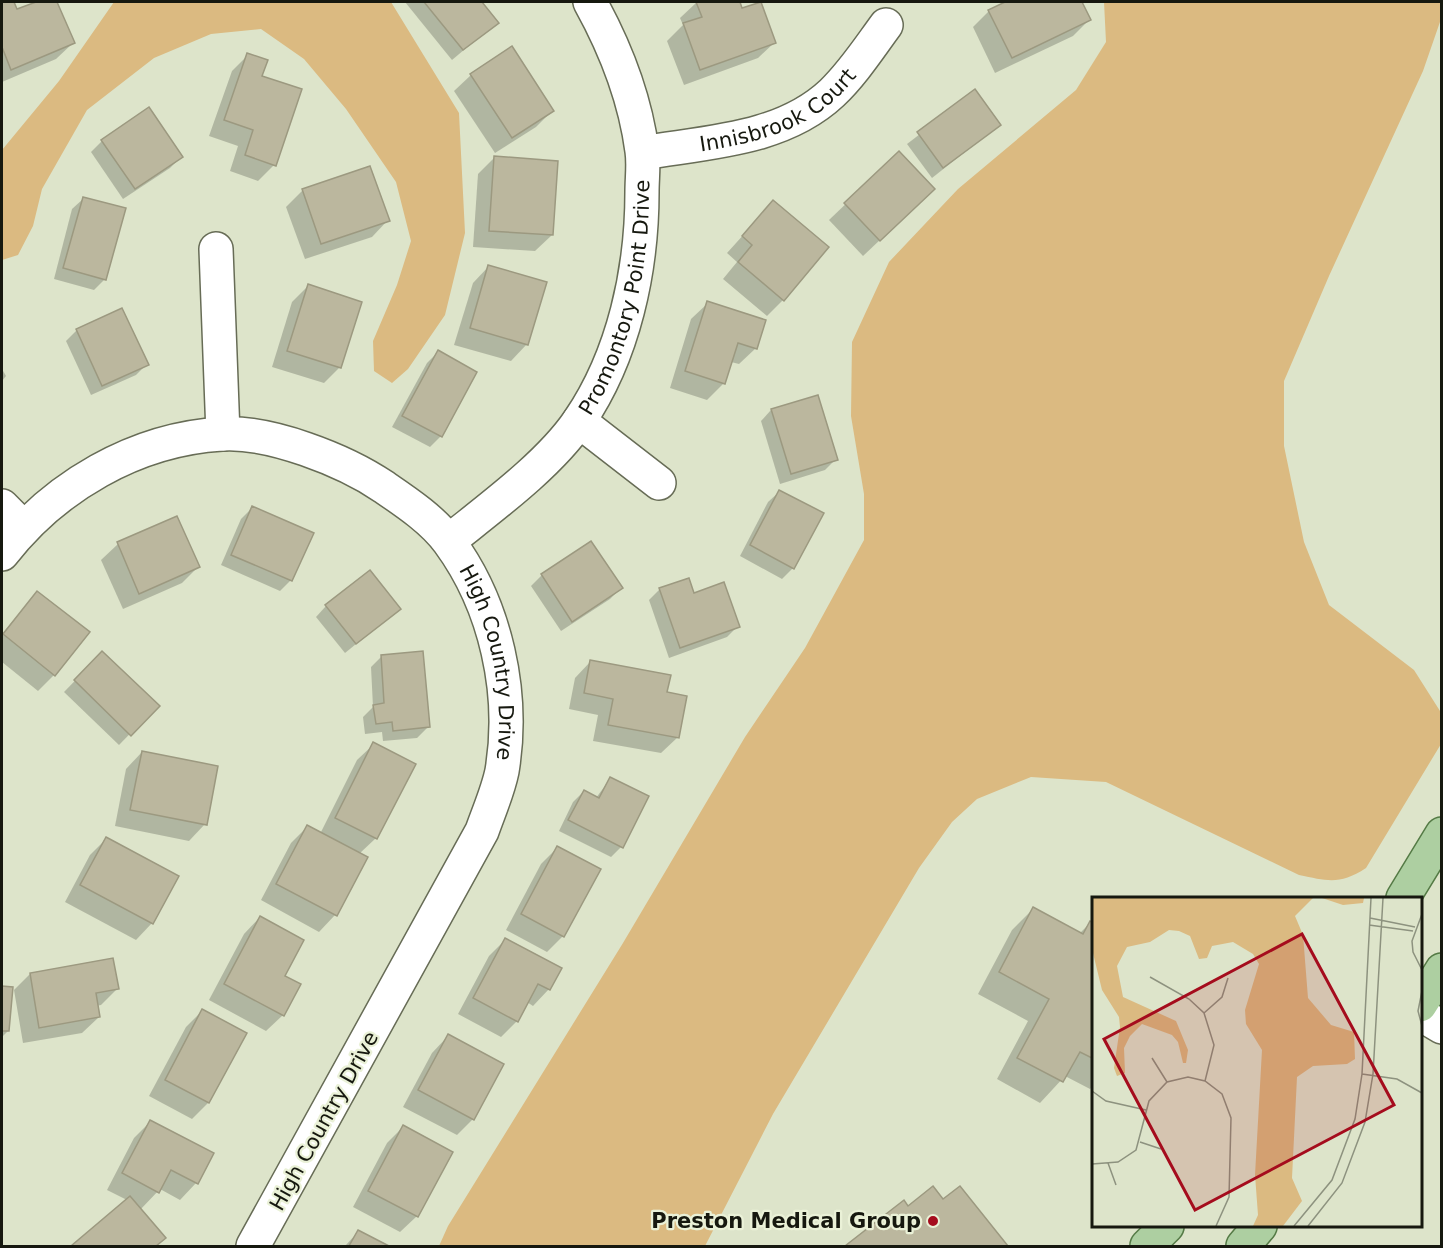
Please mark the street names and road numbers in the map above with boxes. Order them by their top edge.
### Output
street label: Innisbrook Court [698,64,861,156]
street label: Promontory Point Drive [574,179,654,419]
street label: High Country Drive [454,561,518,762]
street label: High Country Drive [265,1027,383,1215]

